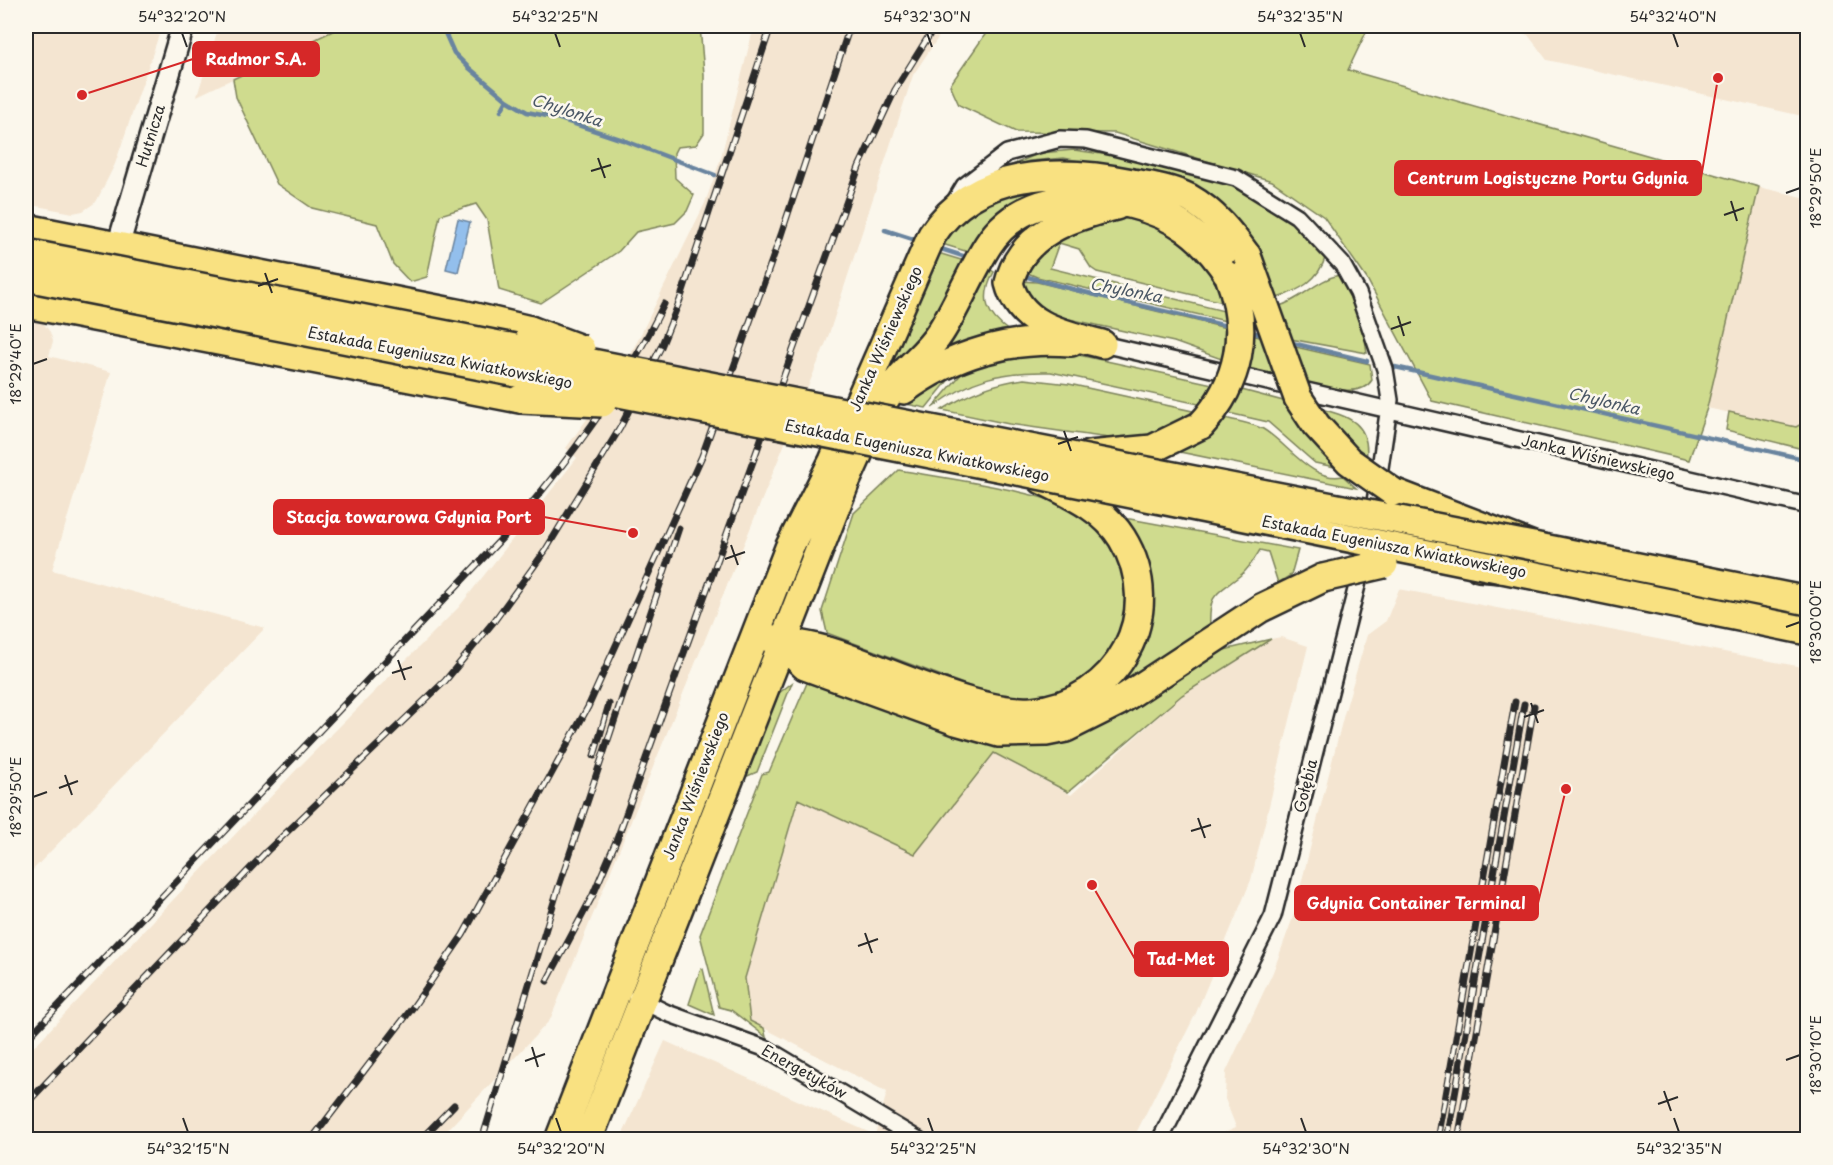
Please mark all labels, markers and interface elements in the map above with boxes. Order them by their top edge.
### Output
text: 54°32'20"N [138,4,226,27]
text: 54°32'25"N [511,4,599,27]
text: 54°32'30"N [883,4,971,27]
text: 54°32'35"N [1257,4,1343,27]
text: 54°32'40"N [1629,4,1717,27]
callout: Radmor S.A. [193,42,319,76]
text: Radmor S.A. [205,46,307,70]
water label: Chylonka [529,86,607,132]
street label: Hutnicza [129,101,170,170]
text: 18°29'50"E [1803,147,1826,229]
callout: Centrum Logistyczne Portu Gdynia [1395,161,1701,195]
text: Centrum Logistyczne Portu Gdynia [1407,165,1689,189]
street label: Janka Wiśniewskiego [842,262,927,415]
water label: Chylonka [1088,270,1165,308]
street label: Estakada Eugeniusza Kwiatkowskiego [306,320,575,393]
text: 18°29'40"E [3,323,26,405]
water label: Chylonka [1566,380,1644,420]
street label: Estakada Eugeniusza Kwiatkowskiego [783,413,1052,486]
street label: Janka Wiśniewskiego [1519,428,1677,485]
callout: Stacja towarowa Gdynia Port [274,500,544,534]
text: Stacja towarowa Gdynia Port [286,504,532,528]
street label: Estakada Eugeniusza Kwiatkowskiego [1260,509,1529,582]
text: 18°30'00"E [1803,580,1826,664]
street label: Janka Wiśniewskiego [656,708,733,863]
text: 18°29'50"E [3,756,26,838]
street label: Gołębia [1287,756,1323,815]
callout: Gdynia Container Terminal [1295,886,1538,920]
text: Gdynia Container Terminal [1306,890,1526,914]
callout: Tad-Met [1135,942,1228,976]
text: Tad-Met [1147,946,1215,970]
text: 18°30'10"E [1803,1015,1826,1095]
street label: Energetyków [758,1038,852,1104]
text: 54°32'15"N [146,1136,230,1159]
text: 54°32'20"N [517,1136,605,1159]
text: 54°32'25"N [889,1136,977,1159]
text: 54°32'30"N [1262,1136,1350,1159]
text: 54°32'35"N [1636,1136,1722,1159]

